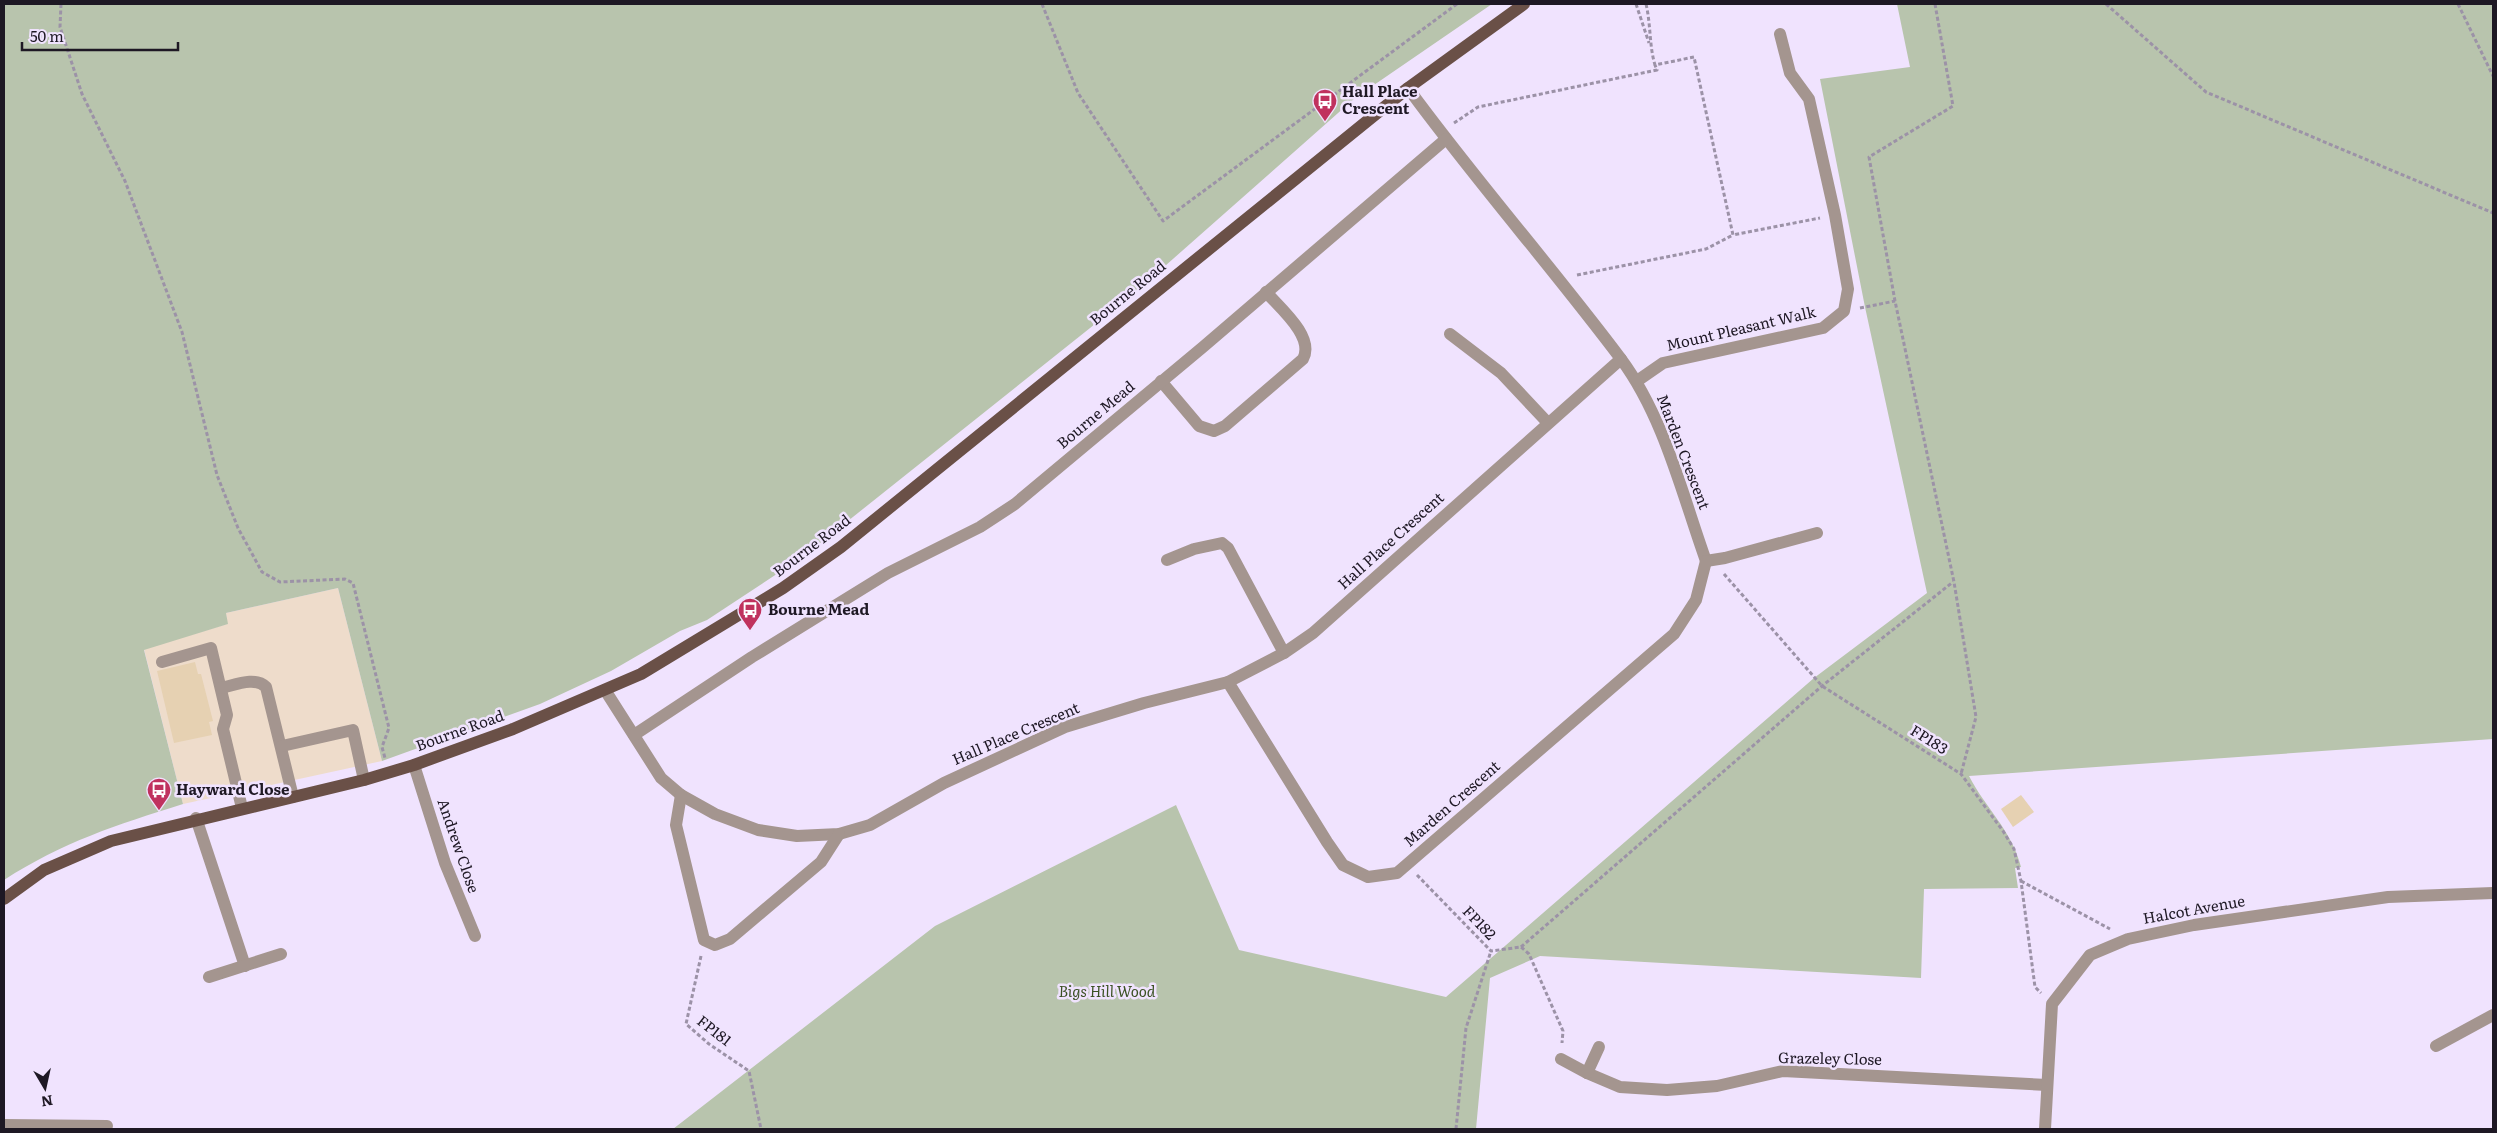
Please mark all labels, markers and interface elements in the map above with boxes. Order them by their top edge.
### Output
scale bar [22,20,179,52]
text: 50 m [30,24,64,47]
place label: Hall Place Crescent [1342,79,1418,119]
bus stop icon: Hall Place Crescent [1312,88,1338,122]
street label: Bourne Road [1084,254,1170,330]
street label: Mount Pleasant Walk [1664,299,1819,356]
street label: Bourne Mead [1051,374,1139,453]
street label: Marden Crescent [1652,391,1717,512]
street label: Hall Place Crescent [1332,486,1448,594]
street label: Bourne Road [767,508,855,582]
bus stop icon: Bourne Mead [737,597,763,631]
place label: Bourne Mead [768,597,869,620]
street label: Hall Place Crescent [948,695,1083,770]
street label: Bourne Road [412,703,507,756]
street label: FP183 [1906,718,1953,759]
street label: Marden Crescent [1398,754,1504,851]
bus stop icon: Hayward Close [146,777,172,811]
place label: Hayward Close [176,777,290,800]
street label: Andrew Close [433,795,486,896]
street label: Halcot Avenue [2141,888,2247,929]
street label: FP182 [1458,900,1503,945]
park label: Bigs Hill Wood [1059,979,1156,1002]
street label: FP181 [693,1009,737,1051]
street label: Grazeley Close [1778,1045,1882,1070]
north arrow [20,1063,70,1113]
text: N [40,1091,55,1113]

